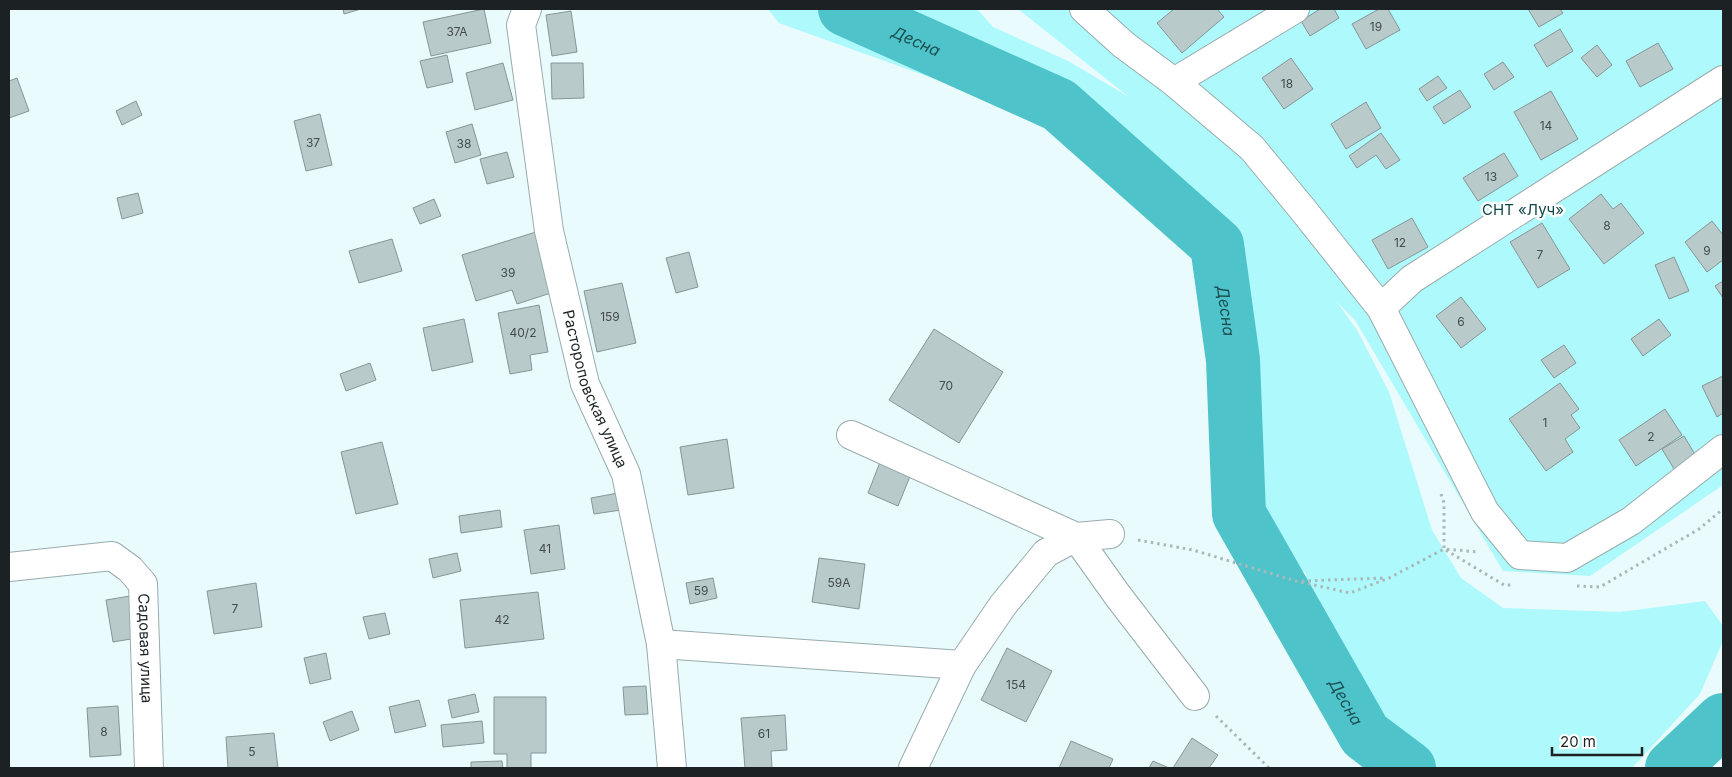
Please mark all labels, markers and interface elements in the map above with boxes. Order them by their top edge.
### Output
house number: 19 [1370,19,1382,34]
water label: Десна [888,21,944,61]
house number: 37А [446,24,468,39]
house number: 18 [1281,76,1293,91]
house number: 14 [1540,118,1553,133]
house number: 37 [306,135,320,150]
house number: 38 [457,136,471,151]
house number: 13 [1485,169,1497,184]
park label: СНТ «Луч» [1482,200,1564,219]
house number: 8 [1603,218,1611,233]
house number: 12 [1394,235,1406,250]
house number: 9 [1703,243,1711,258]
house number: 7 [1537,247,1544,262]
house number: 39 [501,265,515,280]
water label: Десна [1213,283,1240,337]
street label: Растороповская улица [559,308,632,471]
house number: 159 [600,309,620,324]
house number: 6 [1457,314,1465,329]
house number: 40/2 [510,325,536,340]
house number: 70 [939,378,953,393]
house number: 1 [1543,415,1547,430]
house number: 2 [1647,429,1655,444]
house number: 41 [539,541,551,556]
house number: 59А [827,575,851,590]
house number: 59 [694,583,708,598]
street label: Садовая улица [134,593,157,704]
house number: 7 [232,601,239,616]
house number: 42 [494,612,510,627]
water label: Десна [1324,674,1367,729]
house number: 154 [1006,677,1026,692]
house number: 8 [100,724,108,739]
scale bar [1552,724,1642,756]
house number: 61 [758,726,770,741]
text: 20 m [1560,732,1596,751]
house number: 5 [248,744,256,759]

